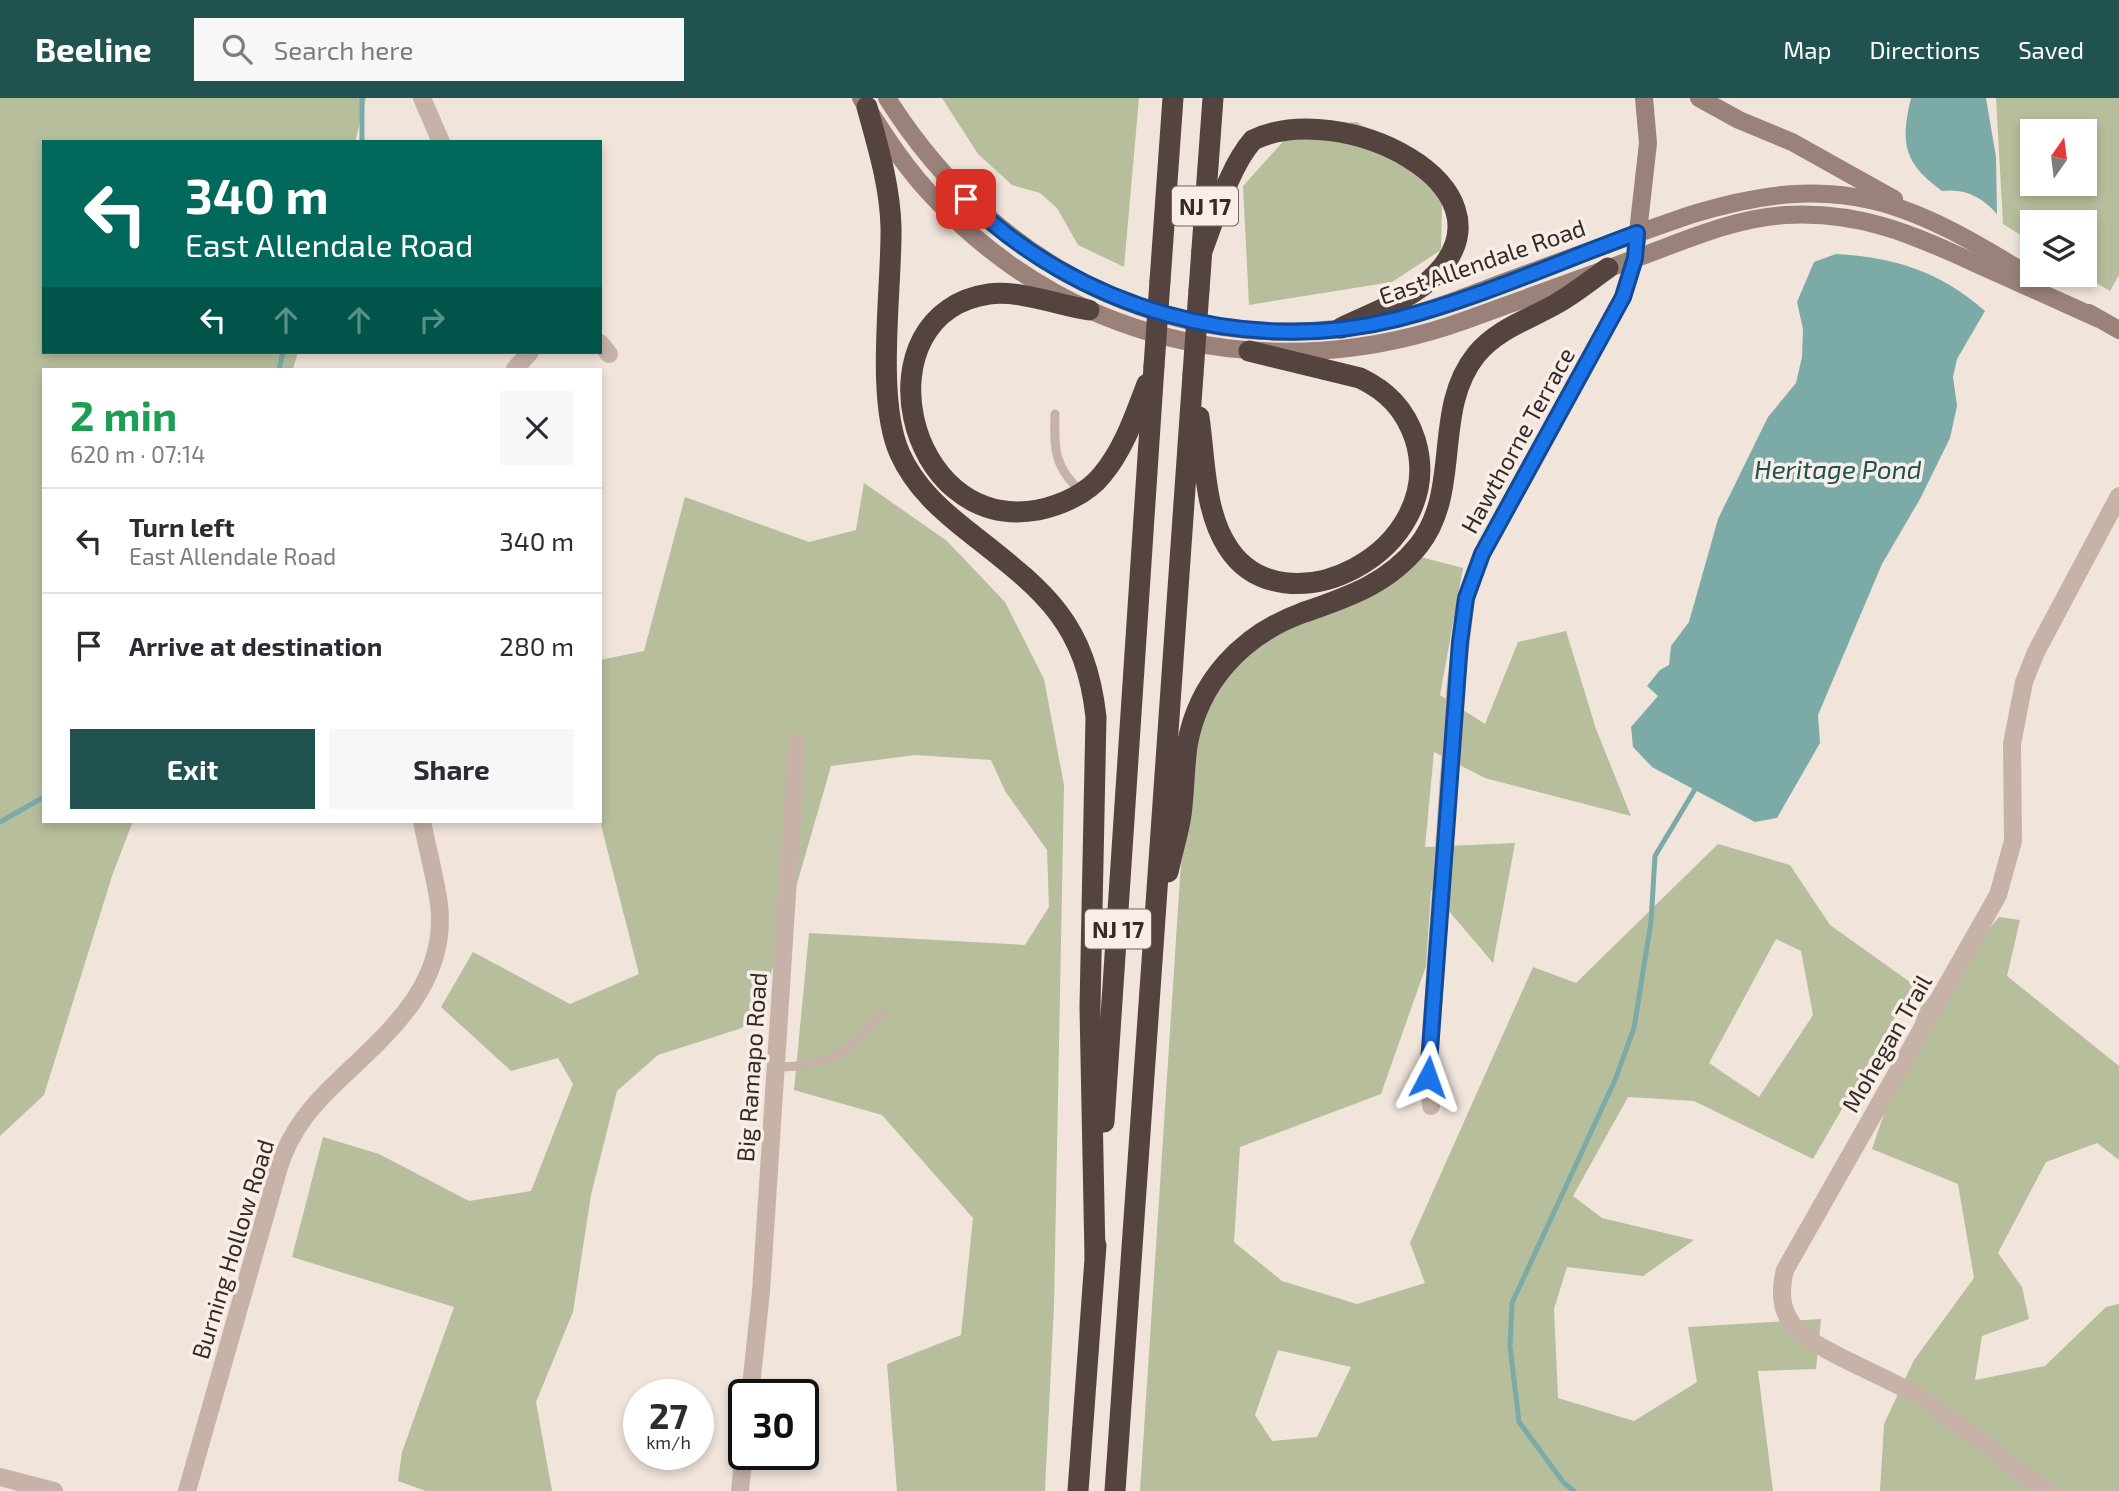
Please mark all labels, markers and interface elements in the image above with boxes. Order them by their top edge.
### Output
search box [194,18,684,81]
text: Beeline [35,29,152,69]
icon: search [218,30,256,68]
text: Search here [274,34,413,65]
text: Map [1783,35,1831,64]
text: Directions [1869,35,1980,64]
text: Saved [2018,35,2084,64]
north arrow [2020,119,2096,196]
map controls [2020,119,2097,287]
text: 340 m [185,165,329,224]
icon: left [70,168,161,259]
pin [936,169,996,229]
icon: arrive [947,180,985,218]
road number: NJ 17 [1172,186,1238,226]
button: layers [2020,210,2097,287]
street label: East Allendale Road [1375,212,1589,310]
text: East Allendale Road [185,225,473,263]
icon: left [194,301,232,339]
icon: ahead [267,301,305,339]
icon: ahead [340,301,378,339]
icon: right [413,301,451,339]
street label: Hawthorne Terrace [1454,342,1580,538]
text: 2 min [70,389,177,439]
button: close [500,391,574,465]
text: 620 m · 07:14 [70,440,205,468]
water label: Heritage Pond [1754,453,1922,484]
text: Turn left [129,511,235,542]
icon: left [70,522,108,560]
text: 340 m [499,525,574,556]
text: East Allendale Road [129,542,336,570]
icon: arrive [70,627,108,665]
text: Arrive at destination [129,630,382,661]
text: 280 m [499,630,574,661]
button: Exit [70,729,315,809]
button: Share [329,729,574,809]
road number: NJ 17 [1085,909,1151,948]
street label: Mohegan Trail [1835,969,1937,1117]
street label: Big Ramapo Road [730,971,772,1163]
position arrow [1391,1040,1465,1114]
street label: Burning Hollow Road [185,1136,279,1362]
speed limit sign: 30 [728,1379,819,1470]
text: 27 [649,1394,688,1436]
text: km/h [646,1431,691,1453]

